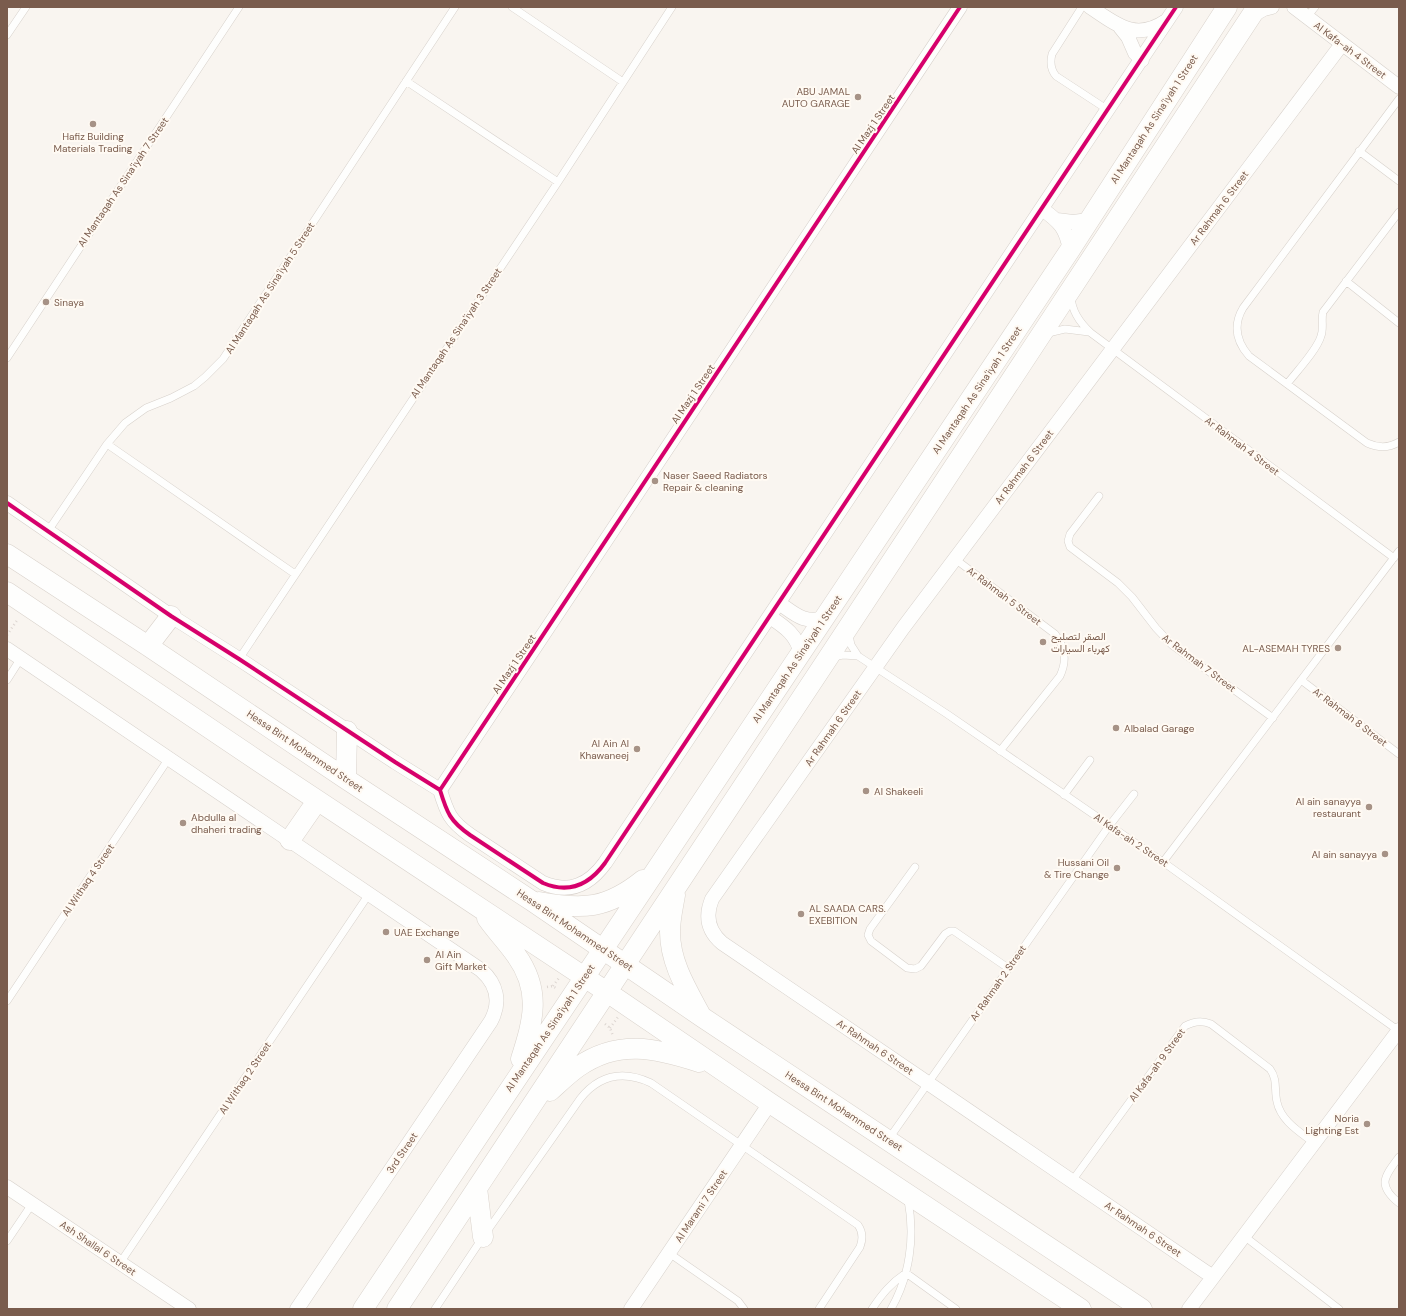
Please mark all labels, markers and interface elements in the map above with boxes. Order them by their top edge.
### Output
street label: Al Kafa-ah 4 Street [1311,18,1389,82]
street label: Al Mantaqah As Sina'iyah 1 Street [1107,52,1201,186]
place label: ABU JAMAL AUTO GARAGE [782,85,850,110]
street label: Al Mazj 1 Street [848,92,898,156]
marker: ABU JAMAL AUTO GARAGE [853,92,863,102]
street label: Al Mantaqah As Sina'iyah 7 Street [75,115,171,249]
marker: Hafiz Building Materials Trading [88,119,98,129]
place label: Hafiz Building Materials Trading [54,130,133,155]
street label: Ar Rahmah 6 Street [1187,168,1251,248]
street label: Al Mantaqah As Sina'iyah 5 Street [222,220,318,356]
street label: Al Mantaqah As Sina'iyah 3 Street [407,265,505,401]
place label: Sinaya [54,296,84,309]
marker: Sinaya [41,297,51,307]
street label: Al Mantaqah As Sina'iyah 1 Street [929,323,1025,456]
street label: Al Mazj 1 Street [668,362,718,426]
street label: Ar Rahmah 4 Street [1202,414,1282,478]
street label: Ar Rahmah 6 Street [992,427,1056,507]
place label: Naser Saeed Radiators Repair & cleaning [663,469,768,494]
marker: Naser Saeed Radiators Repair & cleaning [650,476,660,486]
street label: Ar Rahmah 5 Street [964,564,1044,628]
street label: Al Mantaqah As Sina'iyah 1 Street [749,592,845,725]
place label: الصقر لتصليح كهرباء السيارات [1051,630,1111,655]
street label: Ar Rahmah 7 Street [1160,631,1239,695]
street label: Al Mazj 1 Street [489,632,539,696]
marker: الصقر لتصليح كهرباء السيارات [1038,637,1048,647]
place label: AL-ASEMAH TYRES [1242,642,1330,655]
marker: AL-ASEMAH TYRES [1333,643,1343,653]
street label: Ar Rahmah 8 Street [1310,685,1390,749]
street label: Ar Rahmah 6 Street [802,687,864,769]
street label: Hessa Bint Mohammed Street [244,707,366,795]
place label: Albalad Garage [1124,722,1195,735]
marker: Albalad Garage [1111,723,1121,733]
place label: Al Ain Al Khawaneej [580,737,629,762]
marker: Al Ain Al Khawaneej [632,744,642,754]
place label: Al Shakeeli [874,785,923,798]
marker: Al Shakeeli [861,786,871,796]
place label: Al ain sanayya restaurant [1295,795,1361,820]
marker: Al ain sanayya restaurant [1364,802,1374,812]
street label: Al Kafa-ah 2 Street [1091,810,1171,870]
place label: Abdulla al dhaheri trading [191,811,262,836]
marker: Abdulla al dhaheri trading [178,818,188,828]
street label: Al Withaq 4 Street [59,841,117,919]
place label: Al ain sanayya [1311,848,1377,861]
marker: Al ain sanayya [1380,849,1390,859]
place label: Hussani Oil & Tire Change [1044,856,1109,881]
marker: Hussani Oil & Tire Change [1112,863,1122,873]
street label: Hessa Bint Mohammed Street [514,886,636,974]
place label: AL SAADA CARS. EXEBITION [809,902,886,927]
marker: AL SAADA CARS. EXEBITION [796,909,806,919]
place label: UAE Exchange [394,926,460,939]
marker: UAE Exchange [381,927,391,937]
street label: Ar Rahmah 2 Street [967,943,1029,1023]
place label: Al Ain Gift Market [435,948,487,973]
marker: Al Ain Gift Market [422,955,432,965]
street label: Al Mantaqah As Sina'iyah 1 Street [502,961,598,1094]
street label: Ar Rahmah 6 Street [834,1016,916,1078]
street label: Al Kafa-ah 9 Street [1126,1026,1188,1104]
street label: Al Withaq 2 Street [216,1039,274,1117]
street label: Hessa Bint Mohammed Street [783,1068,905,1154]
place label: Noria Lighting Est [1305,1112,1359,1137]
marker: Noria Lighting Est [1362,1119,1372,1129]
street label: 3rd Street [384,1130,420,1176]
street label: Al Marami 7 Street [672,1167,730,1245]
street label: Ar Rahmah 6 Street [1102,1198,1184,1260]
street label: Ash Shallal 6 Street [57,1218,139,1278]

